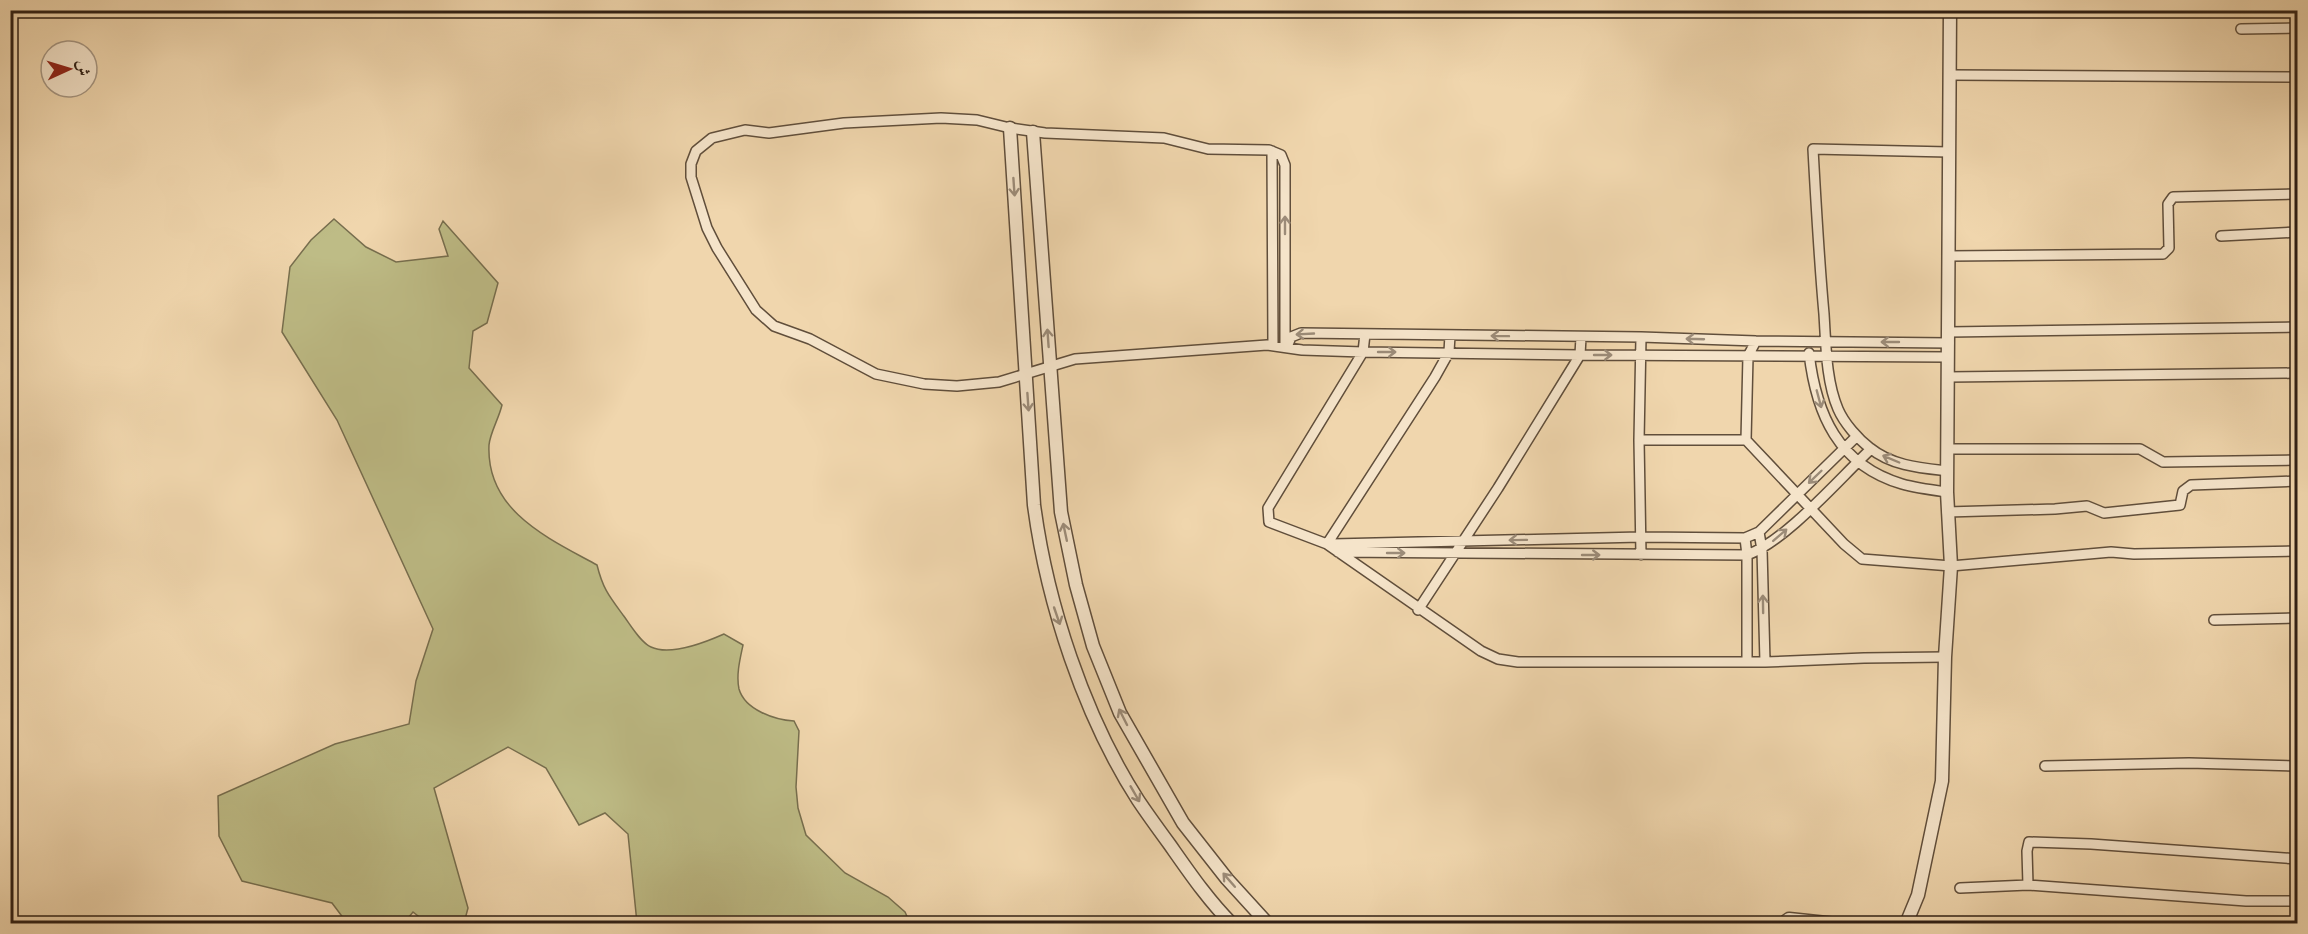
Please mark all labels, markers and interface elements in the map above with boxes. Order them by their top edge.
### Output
north arrow [39,39,99,99]
text: ش [72,59,93,77]
one-way arrow [1008,176,1019,196]
one-way arrow [1279,216,1291,236]
one-way arrow [1042,328,1053,348]
one-way arrow [1296,329,1316,340]
one-way arrow [1491,330,1511,342]
one-way arrow [1686,333,1706,344]
one-way arrow [1881,336,1901,348]
one-way arrow [1377,346,1397,358]
one-way arrow [1593,349,1613,361]
one-way arrow [1813,389,1825,408]
one-way arrow [1022,392,1033,412]
one-way arrow [1882,453,1901,464]
one-way arrow [1808,470,1823,484]
one-way arrow [1059,523,1070,542]
one-way arrow [1772,528,1787,542]
one-way arrow [1509,534,1529,546]
one-way arrow [1386,547,1406,559]
one-way arrow [1581,549,1601,561]
one-way arrow [1758,594,1769,614]
one-way arrow [1052,606,1063,625]
one-way arrow [1117,709,1128,727]
one-way arrow [1129,785,1141,802]
one-way arrow [1222,873,1236,888]

